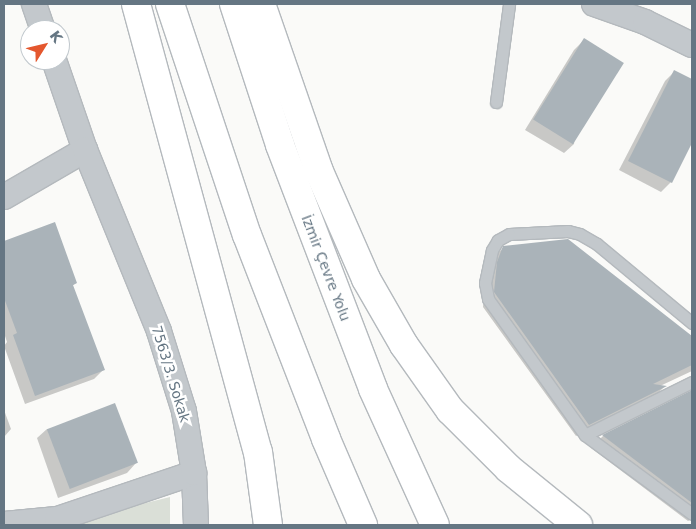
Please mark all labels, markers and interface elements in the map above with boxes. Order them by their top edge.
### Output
north arrow [20,20,70,70]
text: K [47,28,66,46]
street label: İzmir Çevre Yolu [298,213,354,323]
street label: 7563/3. Sokak [148,324,194,424]

